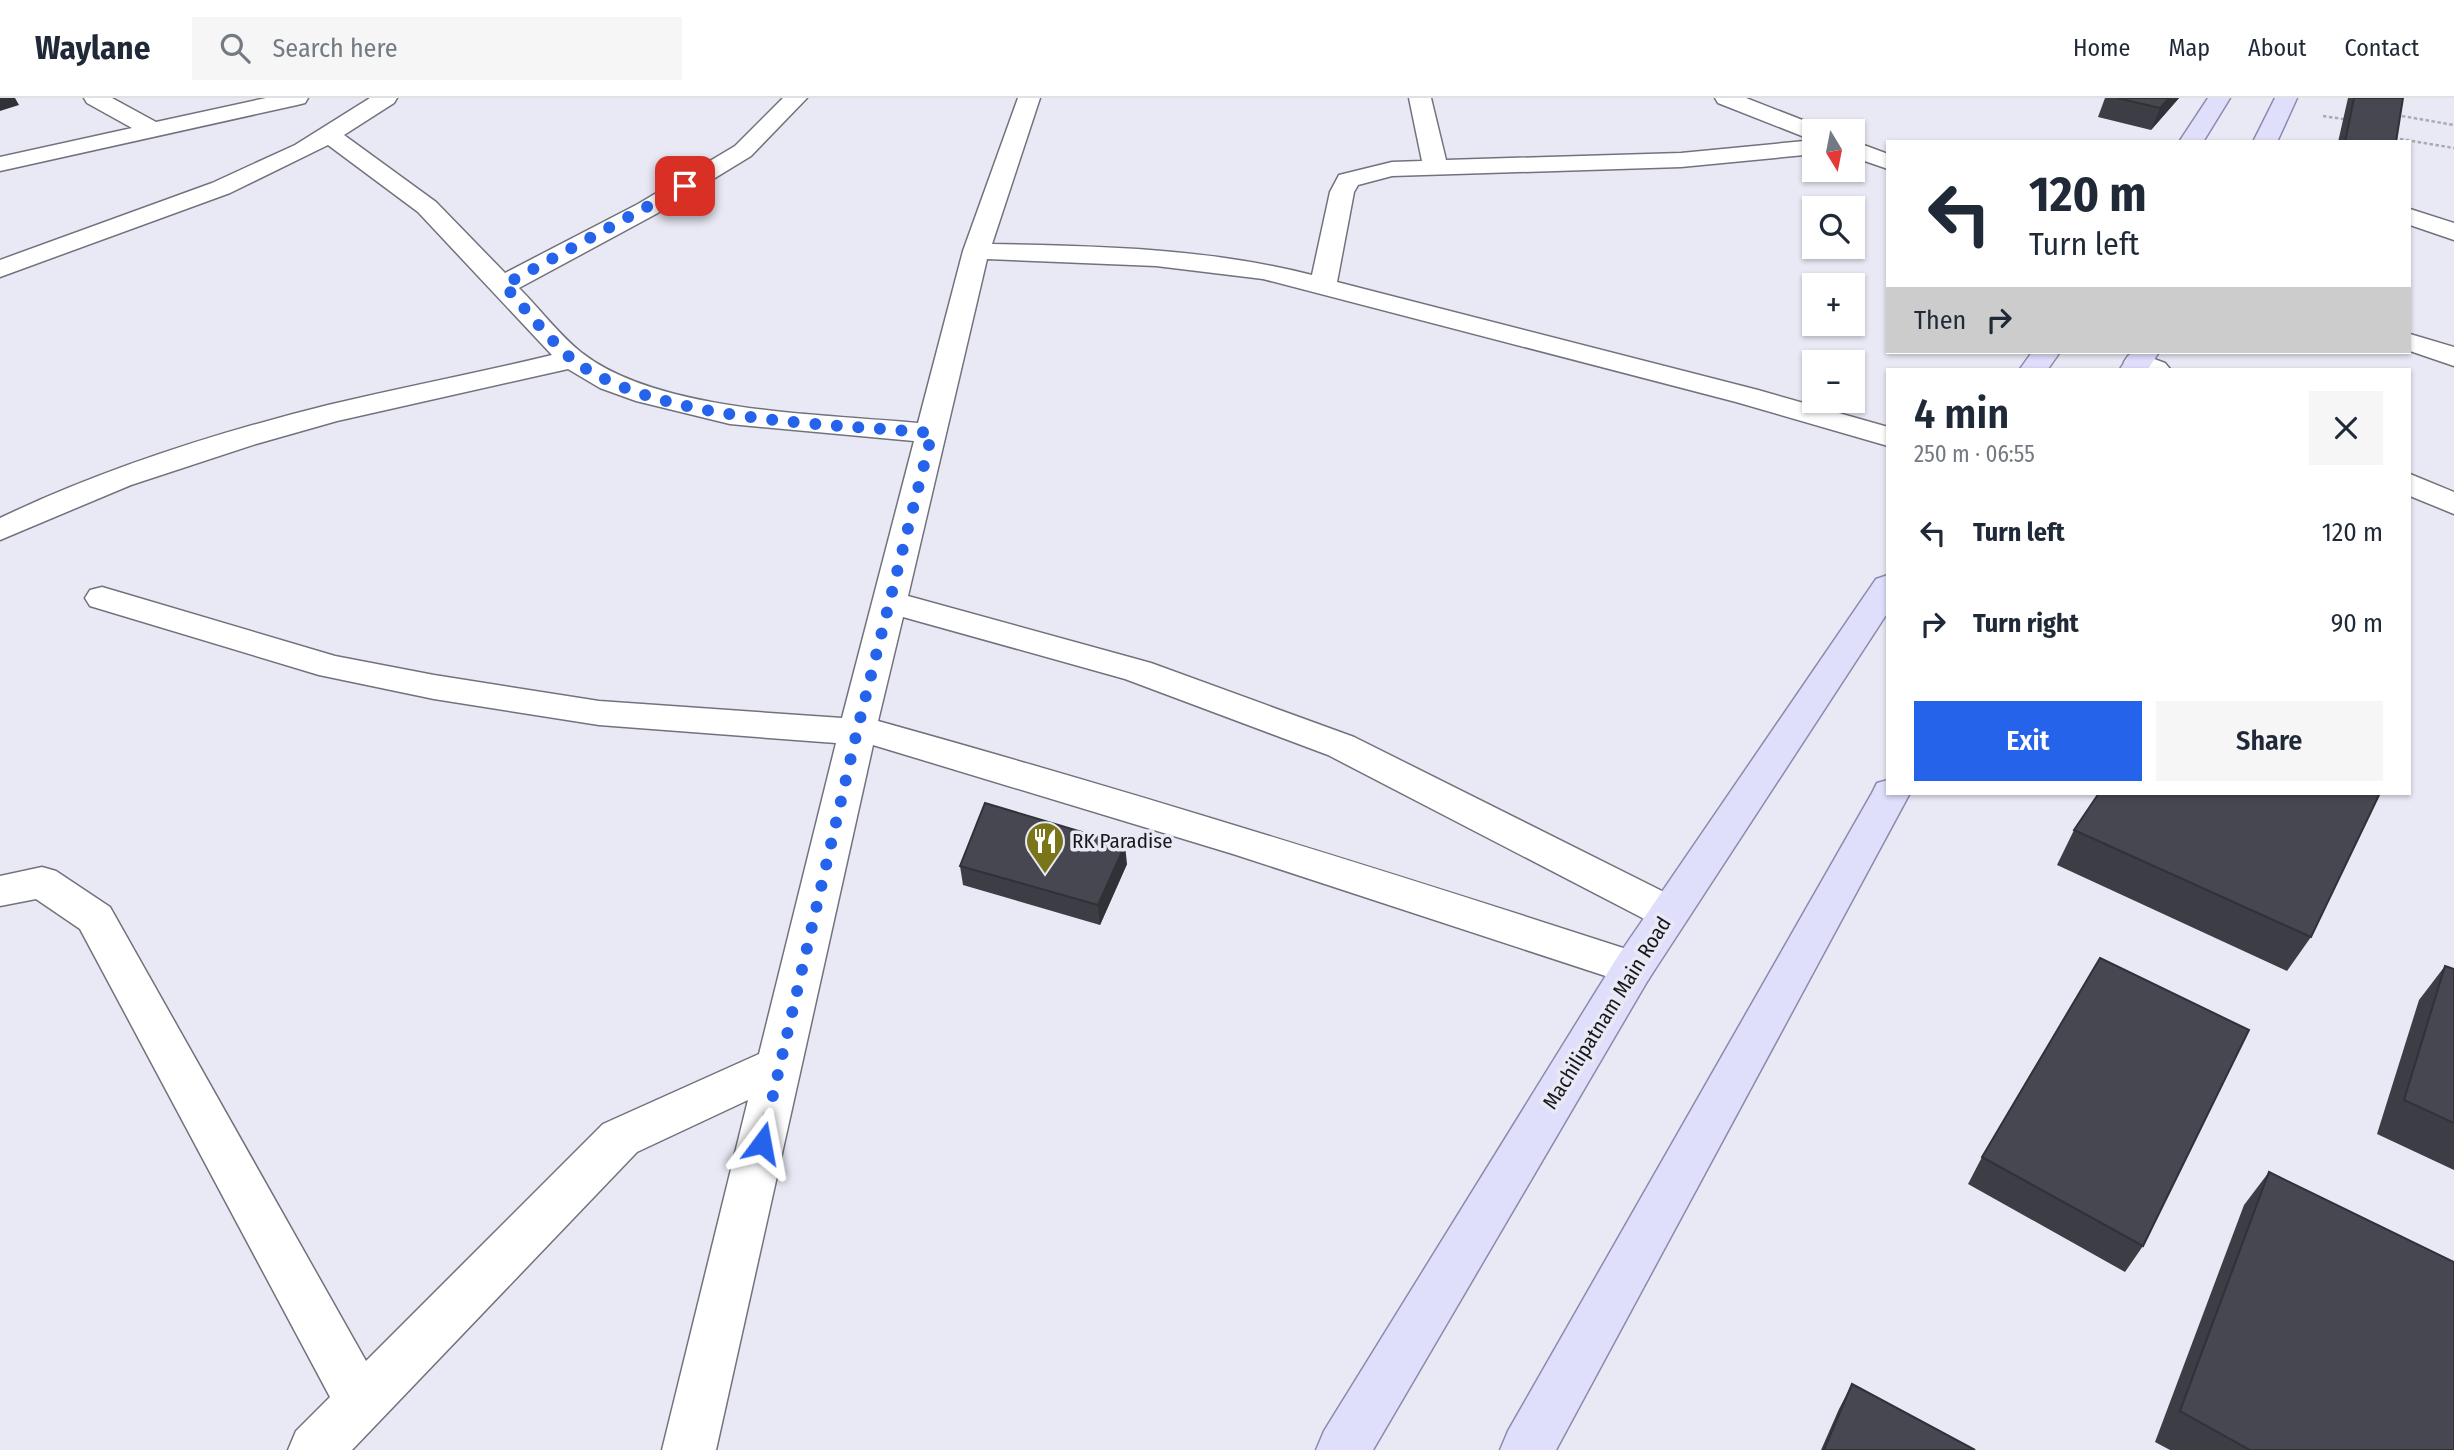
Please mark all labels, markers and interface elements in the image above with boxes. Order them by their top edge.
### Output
search box [192,17,682,80]
text: Waylane [35,28,150,68]
icon: search [216,29,254,67]
text: Search here [272,33,398,64]
text: Home [2073,34,2130,62]
text: Map [2168,34,2210,62]
text: About [2248,34,2306,62]
text: Contact [2344,34,2419,62]
north arrow [1802,119,1866,182]
map controls [1802,119,1865,413]
pin [655,156,715,216]
text: 120 m [2029,165,2147,224]
icon: arrive [666,167,704,205]
icon: left [1914,168,2005,259]
button: search [1802,196,1865,259]
text: Turn left [2029,225,2139,263]
button: + [1802,273,1865,336]
icon: right [1980,301,2018,339]
text: Then [1914,305,1966,336]
button: − [1802,350,1865,413]
text: 4 min [1914,389,2009,439]
button: close [2309,391,2383,465]
text: 250 m · 06:55 [1914,440,2035,468]
icon: left [1914,514,1952,552]
text: Turn left [1973,517,2065,548]
text: 120 m [2322,517,2383,548]
icon: right [1914,605,1952,643]
text: Turn right [1973,608,2079,639]
text: 90 m [2331,608,2383,639]
button: Exit [1914,701,2142,781]
button: Share [2156,701,2383,781]
restaurant icon: RK Paradise [1024,820,1066,875]
place label: RK Paradise [1072,828,1173,854]
street label: Machilipatnam Main Road [1537,912,1677,1114]
position arrow [725,1106,799,1180]

